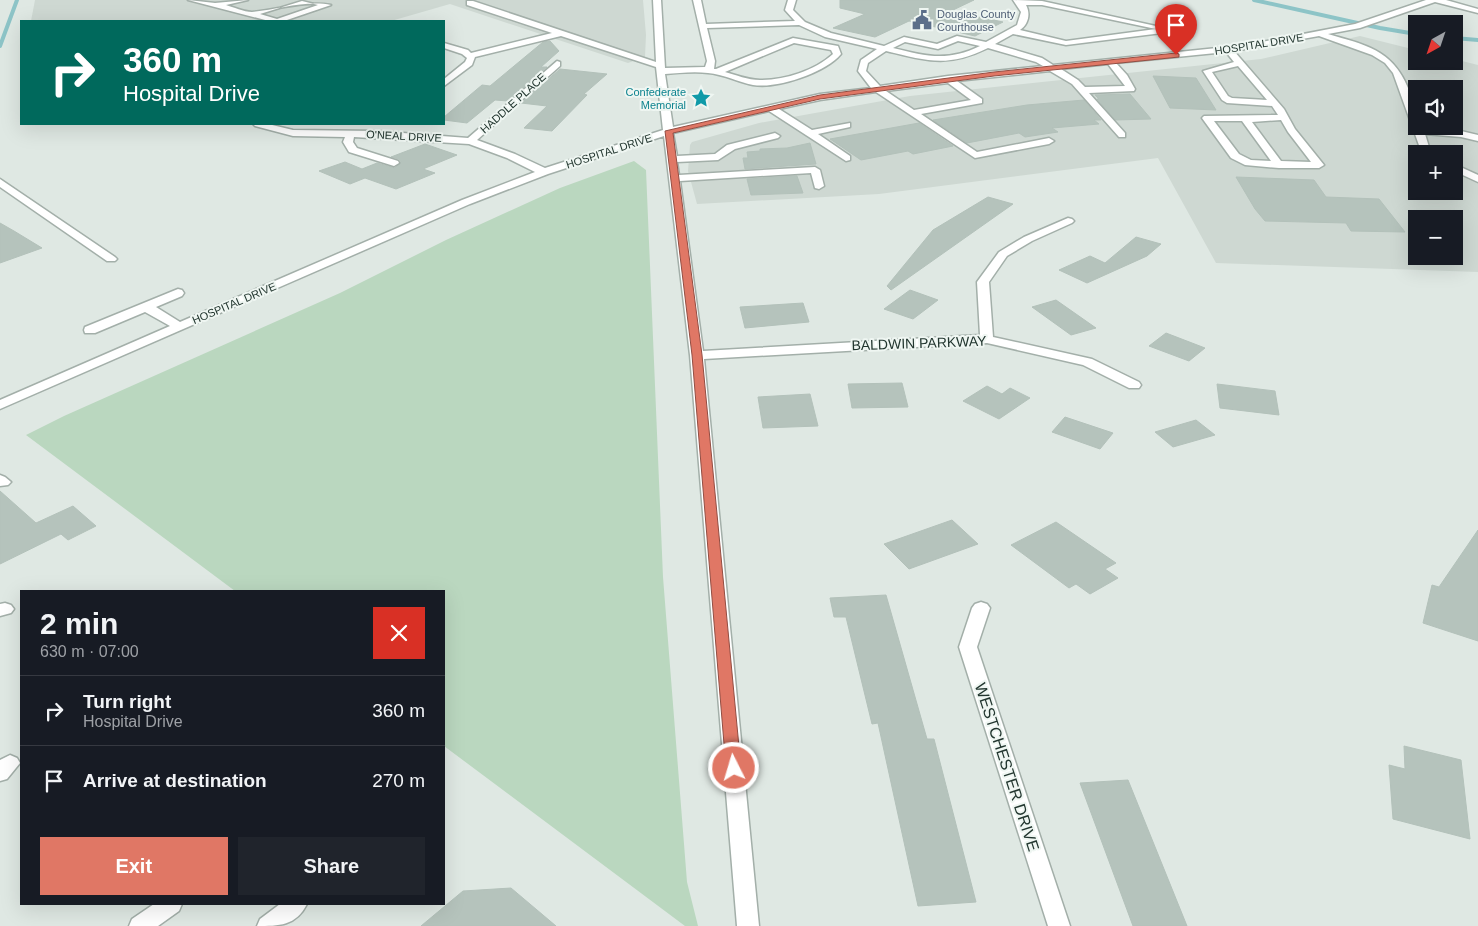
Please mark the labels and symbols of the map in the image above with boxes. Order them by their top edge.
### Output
pin [1155,4,1197,55]
place label: Douglas County Courthouse [937,8,1016,33]
public building icon: Douglas County Courthouse [911,9,933,31]
north arrow [1408,15,1462,70]
street label: HOSPITAL DRIVE [1214,31,1304,57]
street label: HADDLE PLACE [478,71,548,135]
place label: Confederate Memorial [625,86,686,111]
place icon: Confederate Memorial [690,87,712,109]
street label: O'NEAL DRIVE [366,128,442,144]
street label: HOSPITAL DRIVE [564,131,654,171]
street label: HOSPITAL DRIVE [190,280,278,326]
street label: BALDWIN PARKWAY [851,333,987,353]
street label: WESTCHESTER DRIVE [972,681,1042,853]
position arrow [707,741,759,793]

